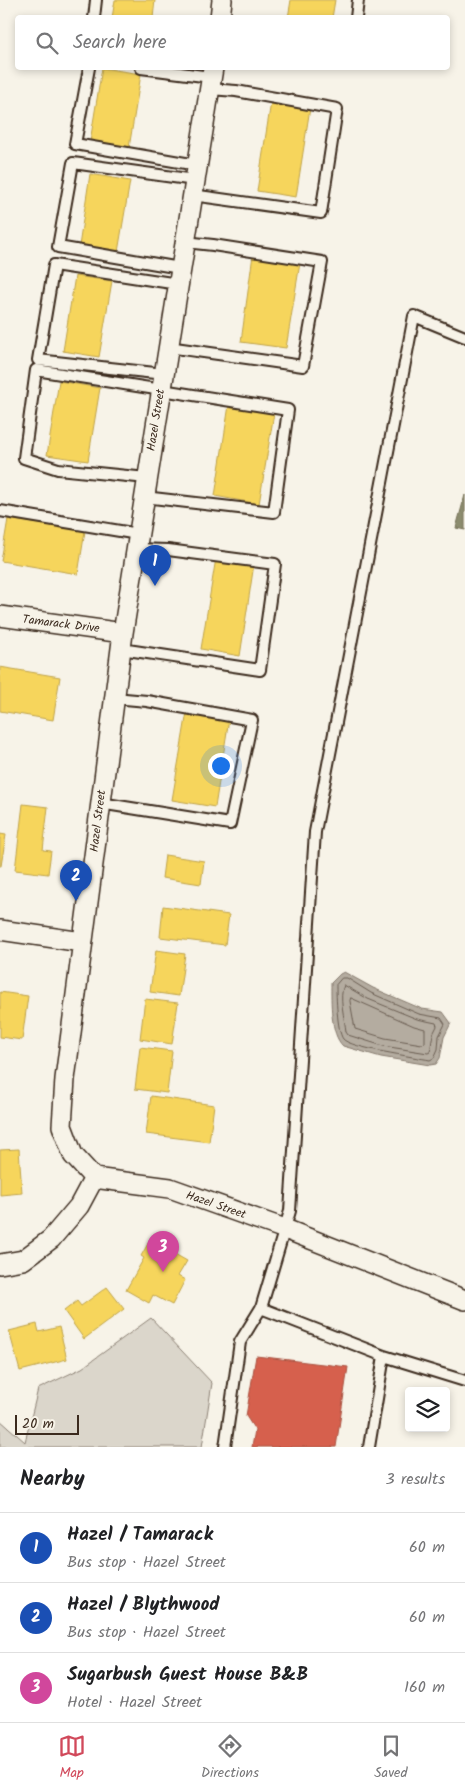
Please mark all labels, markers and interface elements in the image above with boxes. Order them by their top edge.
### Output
search box [15,15,450,70]
text: Search here [73,28,167,58]
icon: search [33,29,61,57]
street label: Hazel Street [142,387,170,452]
pin: 1 [139,545,171,586]
street label: Tamarack Drive [21,610,101,638]
your location [208,753,234,779]
street label: Hazel Street [85,788,111,853]
pin: 2 [60,860,92,901]
street label: Hazel Street [183,1186,249,1224]
pin: 3 [147,1231,179,1272]
map controls [405,1387,450,1432]
button: layers [405,1387,450,1432]
scale bar [15,1412,79,1435]
text: 20 m [22,1413,54,1435]
text: Nearby [20,1463,85,1496]
text: 3 results [386,1467,445,1492]
text: Hazel / Tamarack [67,1520,213,1550]
text: 1 [34,1535,38,1560]
text: 60 m [409,1535,445,1560]
text: Bus stop · Hazel Street [67,1550,226,1575]
text: Hazel / Blythwood [67,1590,220,1620]
text: 2 [31,1605,41,1630]
text: 60 m [409,1605,445,1630]
text: Bus stop · Hazel Street [67,1620,226,1645]
text: Sugarbush Guest House B&B [67,1660,308,1690]
text: 3 [32,1675,40,1700]
text: 160 m [404,1675,445,1700]
text: Hotel · Hazel Street [67,1690,202,1715]
tab: Map [58,1732,86,1784]
tab: Directions [201,1732,259,1784]
tab: Saved [374,1732,407,1784]

